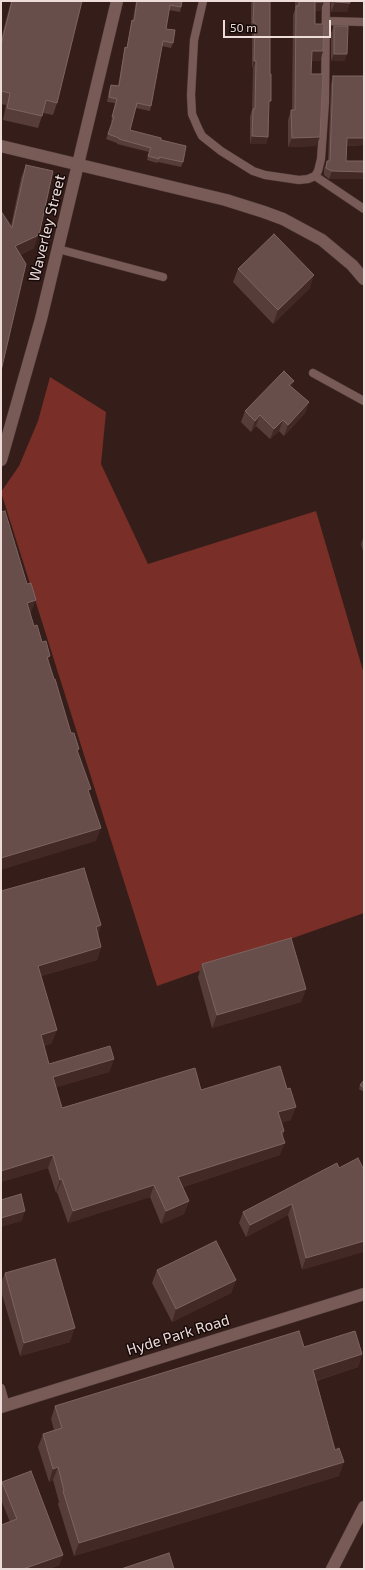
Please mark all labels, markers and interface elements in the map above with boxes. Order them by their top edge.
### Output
scale bar [225,12,333,38]
text: 50 m [230,20,257,34]
street label: Waverley Street [25,173,69,283]
street label: Hyde Park Road [124,1311,232,1359]

